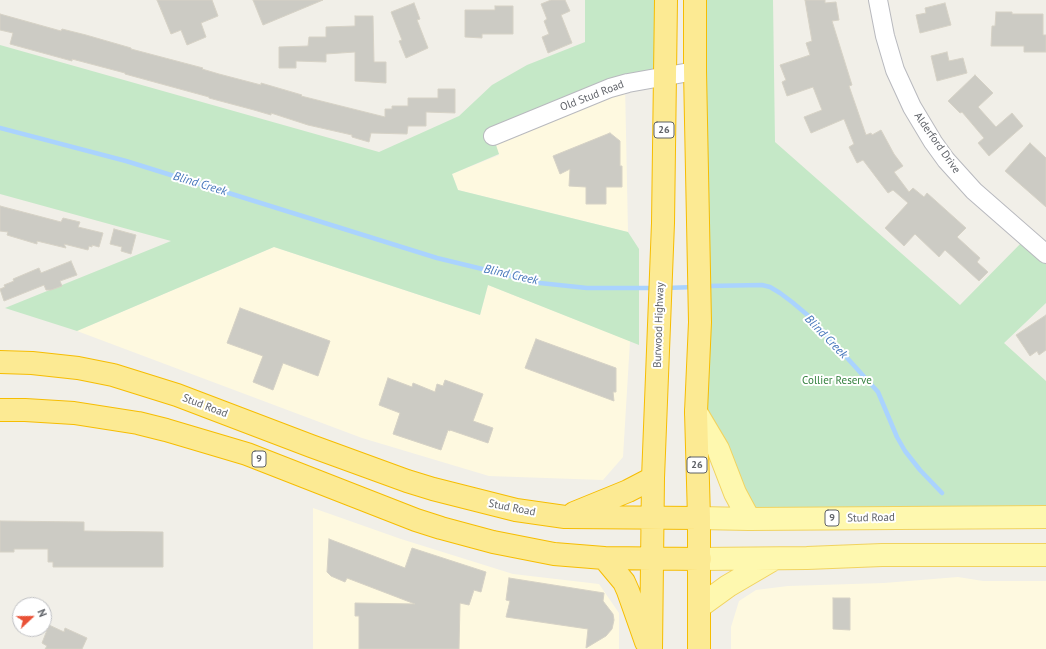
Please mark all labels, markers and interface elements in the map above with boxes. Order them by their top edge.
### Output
street label: Old Stud Road [558,78,626,114]
street label: Alderford Drive [911,110,963,176]
road number: 26 [654,122,674,138]
water label: Blind Creek [172,169,228,199]
water label: Blind Creek [482,262,540,288]
street label: Burwood Highway [651,282,667,368]
water label: Blind Creek [802,312,850,362]
park label: Collier Reserve [802,374,872,388]
street label: Stud Road [180,391,230,421]
road number: 9 [252,451,266,467]
road number: 26 [687,457,707,473]
street label: Stud Road [487,497,537,519]
road number: 9 [825,510,839,526]
street label: Stud Road [847,511,895,525]
north arrow [12,597,52,637]
text: N [34,607,50,619]

